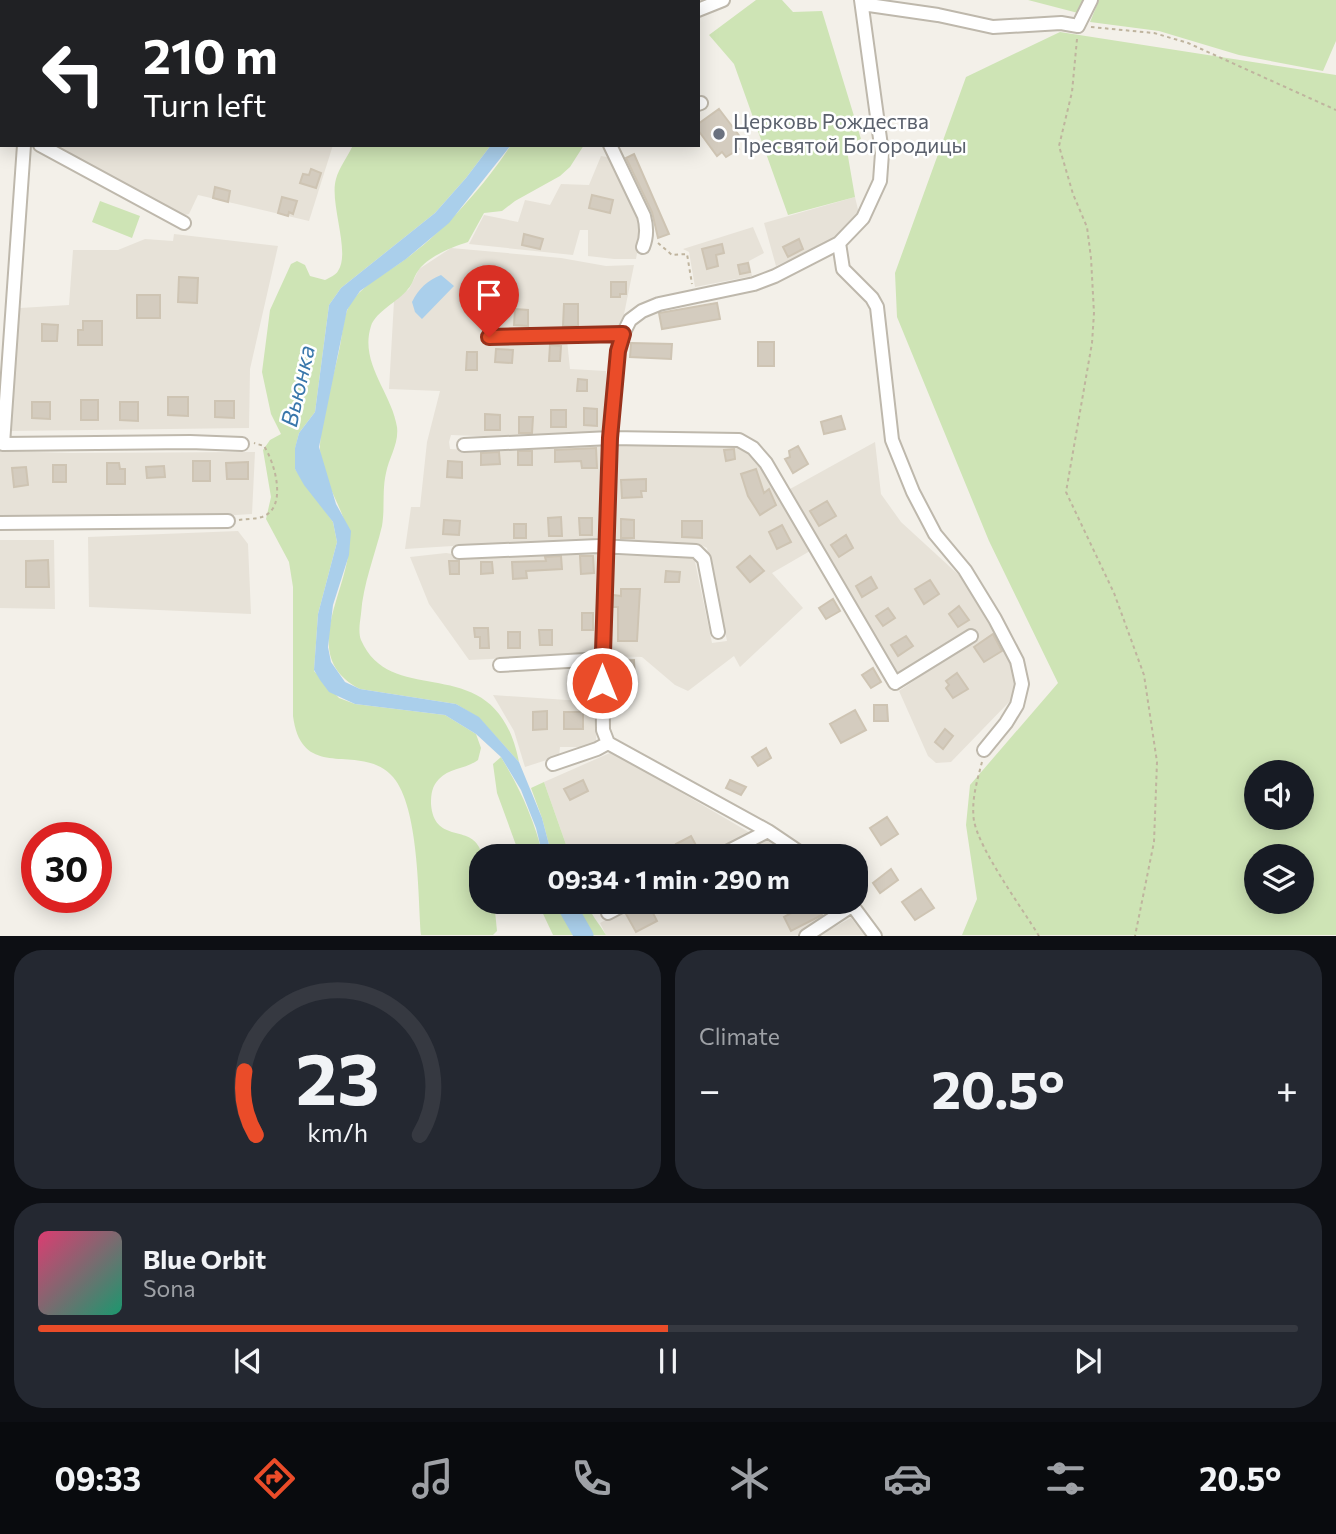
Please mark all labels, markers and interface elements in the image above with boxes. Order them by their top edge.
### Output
text: 210 m [143,24,278,84]
icon: left [28,28,119,119]
text: Turn left [143,84,267,124]
place label: Церковь Рождества Пресвятой Богородицы [733,108,967,157]
marker: Церковь Рождества Пресвятой Богородицы [711,126,727,142]
pin [459,265,519,337]
icon: arrive [470,276,508,314]
water label: Вьюнка [274,342,320,429]
position arrow [565,646,639,720]
map controls [1244,760,1314,914]
button: sound [1244,760,1314,830]
speed limit sign: 30 [21,822,112,913]
button: layers [1244,844,1314,914]
text: 09:34 · 1 min · 290 m [547,863,790,894]
text: Climate [699,1022,780,1050]
text: 23 [296,1032,379,1121]
text: 20.5° [931,1056,1065,1120]
text: − [699,1065,721,1112]
text: + [1276,1065,1298,1112]
text: km/h [307,1117,368,1147]
text: Blue Orbit [143,1243,266,1274]
text: Sona [143,1274,195,1302]
icon: previous [229,1342,267,1380]
icon: pause [649,1342,687,1380]
icon: next [1069,1342,1107,1380]
icon: directions [250,1454,299,1503]
icon: music [408,1454,457,1503]
icon: phone [567,1454,616,1503]
icon: climate [725,1454,774,1503]
icon: car [883,1454,932,1503]
icon: filters [1041,1454,1090,1503]
text: 09:33 [55,1458,141,1498]
text: 20.5° [1199,1458,1281,1498]

